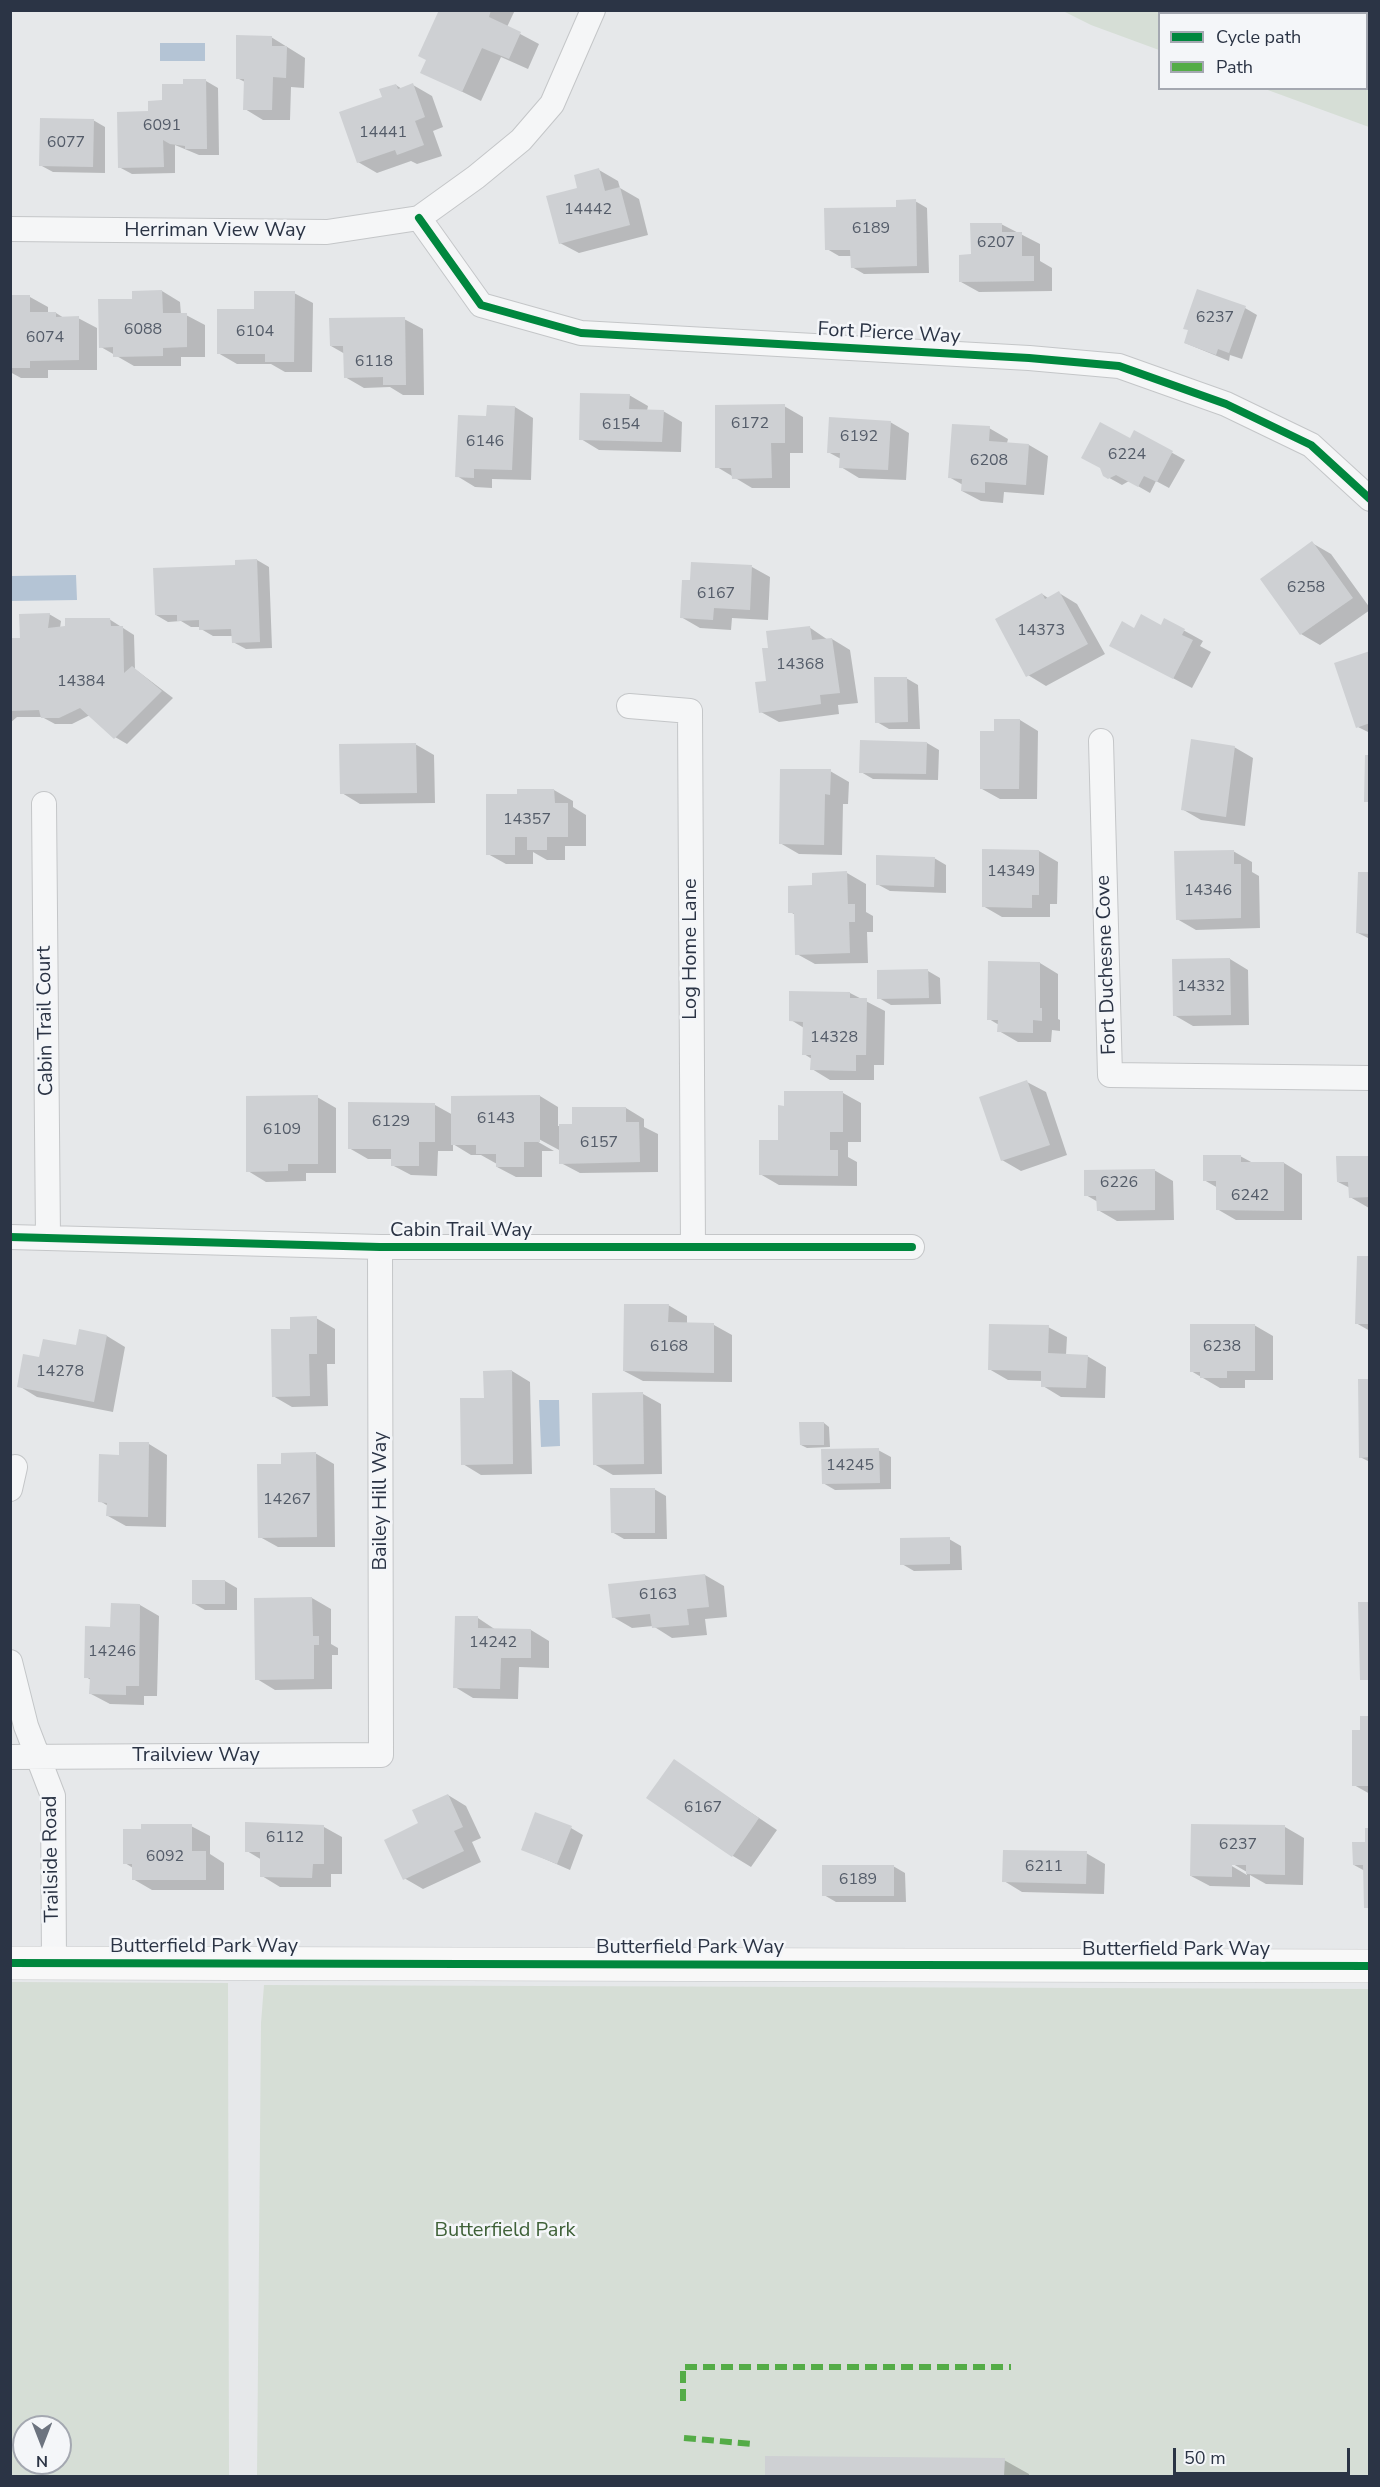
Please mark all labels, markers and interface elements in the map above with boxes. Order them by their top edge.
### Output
legend [1158,12,1368,90]
text: Cycle path [1216,25,1301,49]
text: Path [1216,55,1253,79]
house number: 6091 [143,116,181,136]
house number: 14441 [359,123,407,143]
house number: 6077 [47,133,85,153]
house number: 14442 [564,200,612,220]
street label: Herriman View Way [124,219,306,243]
house number: 6189 [852,219,890,239]
house number: 6207 [977,233,1015,253]
house number: 6237 [1196,308,1234,328]
street label: Fort Pierce Way [817,318,961,350]
house number: 6088 [124,320,162,340]
house number: 6104 [236,322,274,342]
house number: 6074 [26,328,64,348]
house number: 6118 [355,352,393,372]
house number: 6172 [731,414,769,434]
house number: 6154 [602,415,640,435]
house number: 6192 [840,427,878,447]
house number: 6146 [466,432,504,452]
house number: 6224 [1108,445,1146,465]
house number: 6208 [970,451,1008,471]
house number: 6258 [1287,578,1325,598]
house number: 6167 [697,584,735,604]
house number: 14373 [1017,621,1065,641]
house number: 14368 [776,655,824,675]
house number: 14384 [57,672,105,692]
house number: 14357 [503,810,551,830]
house number: 14349 [987,862,1035,882]
street label: Fort Duchesne Cove [1092,875,1122,1055]
street label: Log Home Lane [679,878,703,1020]
house number: 14346 [1184,881,1232,901]
street label: Cabin Trail Court [33,946,59,1096]
house number: 14332 [1177,977,1225,997]
house number: 14328 [810,1028,858,1048]
house number: 6143 [477,1109,515,1129]
house number: 6129 [372,1112,410,1132]
house number: 6109 [263,1120,301,1140]
house number: 6157 [580,1133,618,1153]
house number: 6226 [1100,1173,1138,1193]
house number: 6242 [1231,1186,1269,1206]
street label: Cabin Trail Way [390,1219,532,1243]
house number: 6168 [650,1337,688,1357]
house number: 6238 [1203,1337,1241,1357]
house number: 14278 [36,1362,84,1382]
street label: Bailey Hill Way [369,1431,393,1571]
house number: 14245 [826,1456,874,1476]
house number: 14267 [263,1490,311,1510]
house number: 6163 [639,1585,677,1605]
house number: 14242 [469,1633,517,1653]
house number: 14246 [88,1642,136,1662]
street label: Trailview Way [132,1744,260,1768]
street label: Trailside Road [39,1795,65,1923]
house number: 6167 [684,1798,722,1818]
house number: 6112 [266,1828,304,1848]
house number: 6237 [1219,1835,1257,1855]
house number: 6092 [146,1847,184,1867]
house number: 6211 [1025,1857,1063,1877]
house number: 6189 [839,1870,877,1890]
street label: Butterfield Park Way [110,1935,298,1959]
street label: Butterfield Park Way [596,1936,784,1960]
street label: Butterfield Park Way [1082,1938,1270,1962]
park label: Butterfield Park [434,2219,576,2243]
north arrow [12,2415,72,2475]
scale bar [1176,2436,1353,2474]
text: 50 m [1184,2446,1226,2470]
text: N [36,2450,48,2472]

